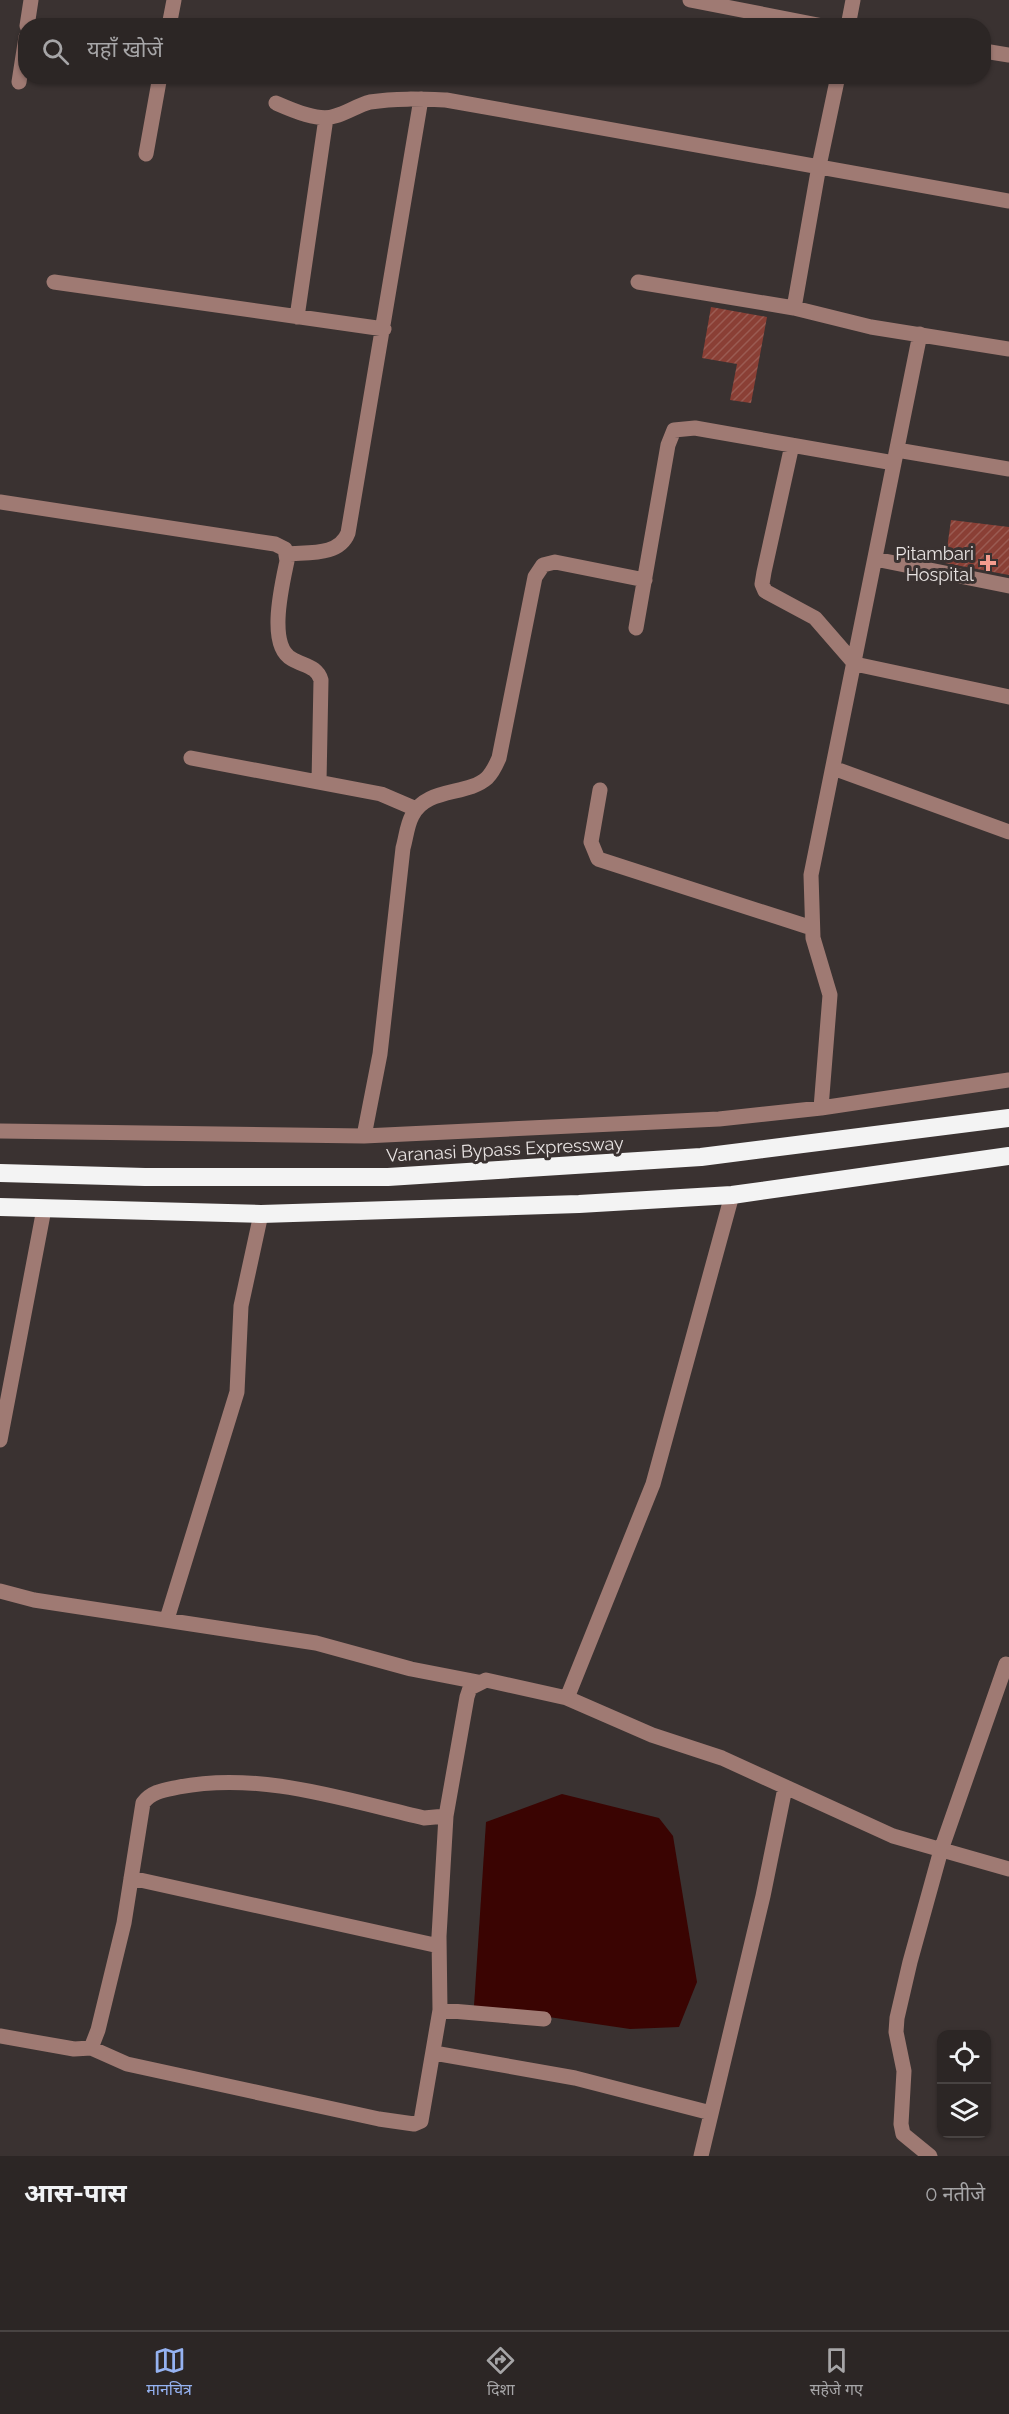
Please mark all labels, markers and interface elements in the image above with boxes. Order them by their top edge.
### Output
search box [18,18,991,84]
icon: search [39,35,72,68]
text: यहाँ खोजें [87,36,163,62]
place label: Pitambari Hospital [895,543,974,585]
marker: Pitambari Hospital [979,554,997,572]
street label: Varanasi Bypass Expressway [386,1132,625,1166]
map controls [937,2030,991,2138]
button: locate [937,2030,991,2084]
button: layers [937,2084,991,2138]
text: आस-पास [24,2178,127,2208]
text: 0 नतीजे [925,2182,985,2206]
tab: मानचित्र [146,2344,192,2402]
tab: दिशा [484,2344,517,2402]
tab: सहेजे गए [810,2344,863,2402]

